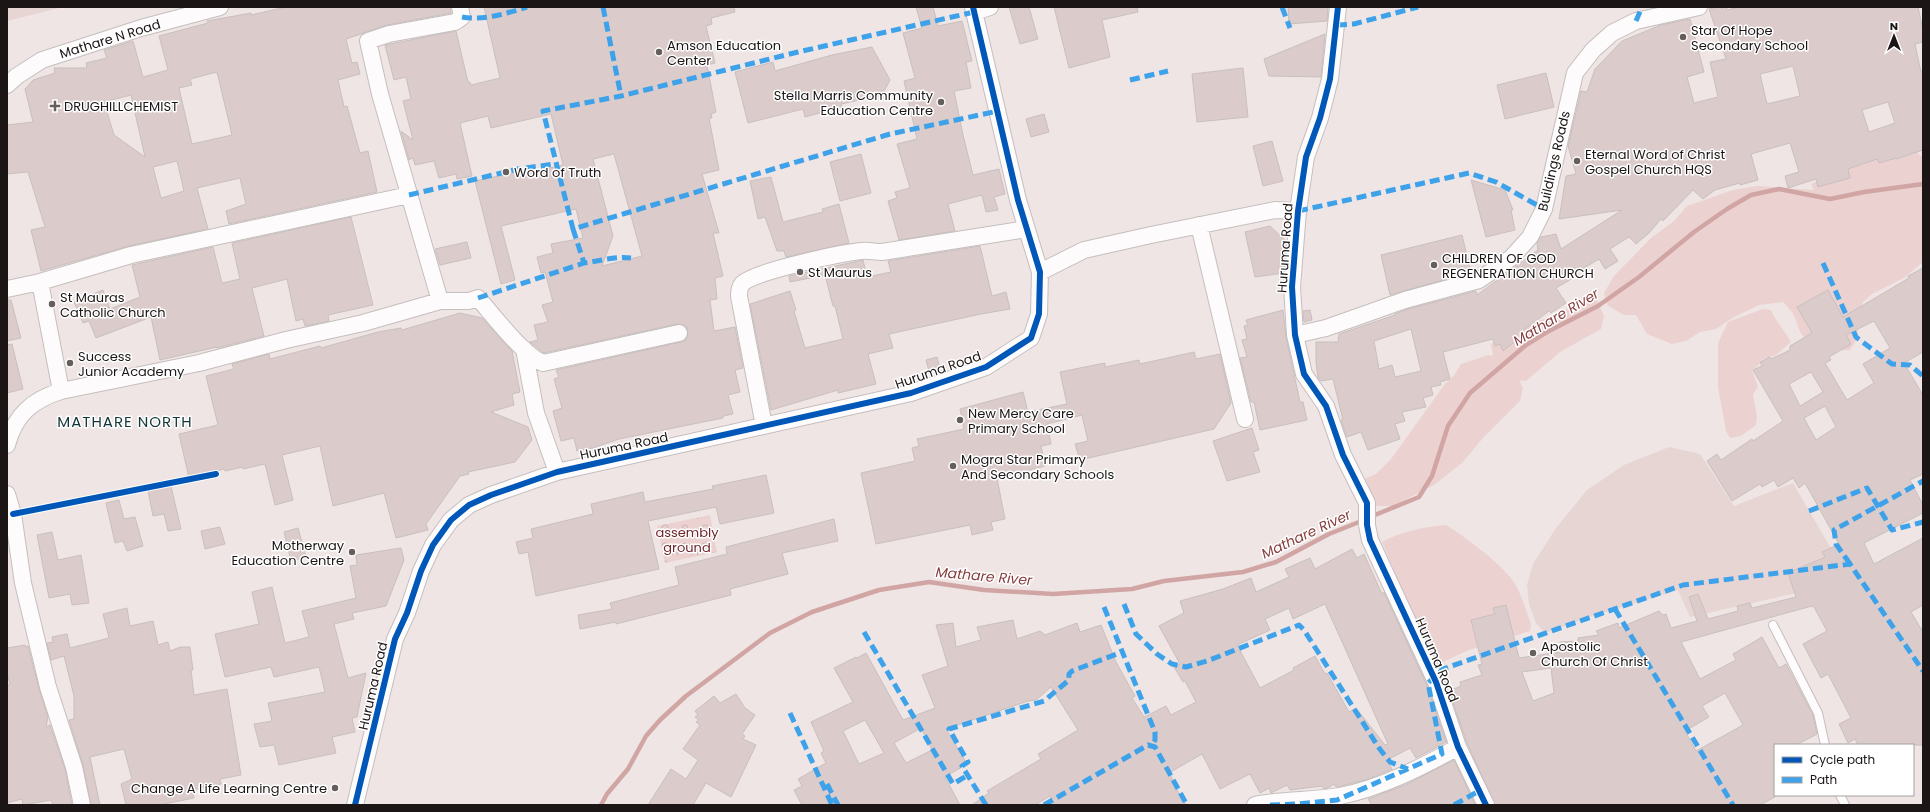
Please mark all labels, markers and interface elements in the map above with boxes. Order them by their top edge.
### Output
street label: Mathare N Road [57,15,163,63]
north arrow [1874,16,1914,56]
text: N [1890,18,1898,34]
place label: Star Of Hope Secondary School [1691,21,1808,55]
marker: Star Of Hope Secondary School [1678,32,1688,42]
place label: Amson Education Center [667,36,781,70]
marker: Amson Education Center [654,47,664,57]
place label: Stella Marris Community Education Centre [774,86,934,120]
place label: DRUGHILLCHEMIST [64,97,178,116]
marker: Stella Marris Community Education Centre [936,97,946,107]
marker: DRUGHILLCHEMIST [49,100,61,112]
street label: Buildings Roads [1533,109,1575,213]
place label: Eternal Word of Christ Gospel Church HQS [1585,145,1725,179]
marker: Eternal Word of Christ Gospel Church HQS [1572,156,1582,166]
place label: Word of Truth [514,163,601,182]
marker: Word of Truth [501,167,511,177]
street label: Huruma Road [1272,202,1298,294]
place label: CHILDREN OF GOD REGENERATION CHURCH [1442,249,1594,283]
marker: CHILDREN OF GOD REGENERATION CHURCH [1429,260,1439,270]
place label: St Maurus [808,263,872,282]
marker: St Maurus [795,267,805,277]
water label: Mathare River [1509,283,1603,351]
place label: St Mauras Catholic Church [60,288,166,322]
marker: St Mauras Catholic Church [47,299,57,309]
street label: Huruma Road [892,346,984,394]
place label: Success Junior Academy [78,347,185,381]
marker: Success Junior Academy [65,358,75,368]
place label: New Mercy Care Primary School [968,404,1074,438]
district label: MATHARE NORTH [57,411,193,432]
marker: New Mercy Care Primary School [955,415,965,425]
street label: Huruma Road [578,427,670,465]
place label: Mogra Star Primary And Secondary Schools [961,450,1114,484]
marker: Mogra Star Primary And Secondary Schools [948,461,958,471]
water label: Mathare River [1258,504,1355,564]
park label: assembly ground [655,523,719,557]
place label: Motherway Education Centre [231,536,345,570]
marker: Motherway Education Centre [347,547,357,557]
water label: Mathare River [935,562,1034,590]
street label: Huruma Road [1411,615,1463,705]
place label: Apostolic Church Of Christ [1541,637,1648,671]
street label: Huruma Road [354,640,392,732]
marker: Apostolic Church Of Christ [1528,648,1538,658]
legend [1774,744,1914,796]
text: Cycle path [1810,751,1875,768]
text: Path [1810,771,1837,788]
place label: Change A Life Learning Centre [131,779,327,798]
marker: Change A Life Learning Centre [330,783,340,793]

